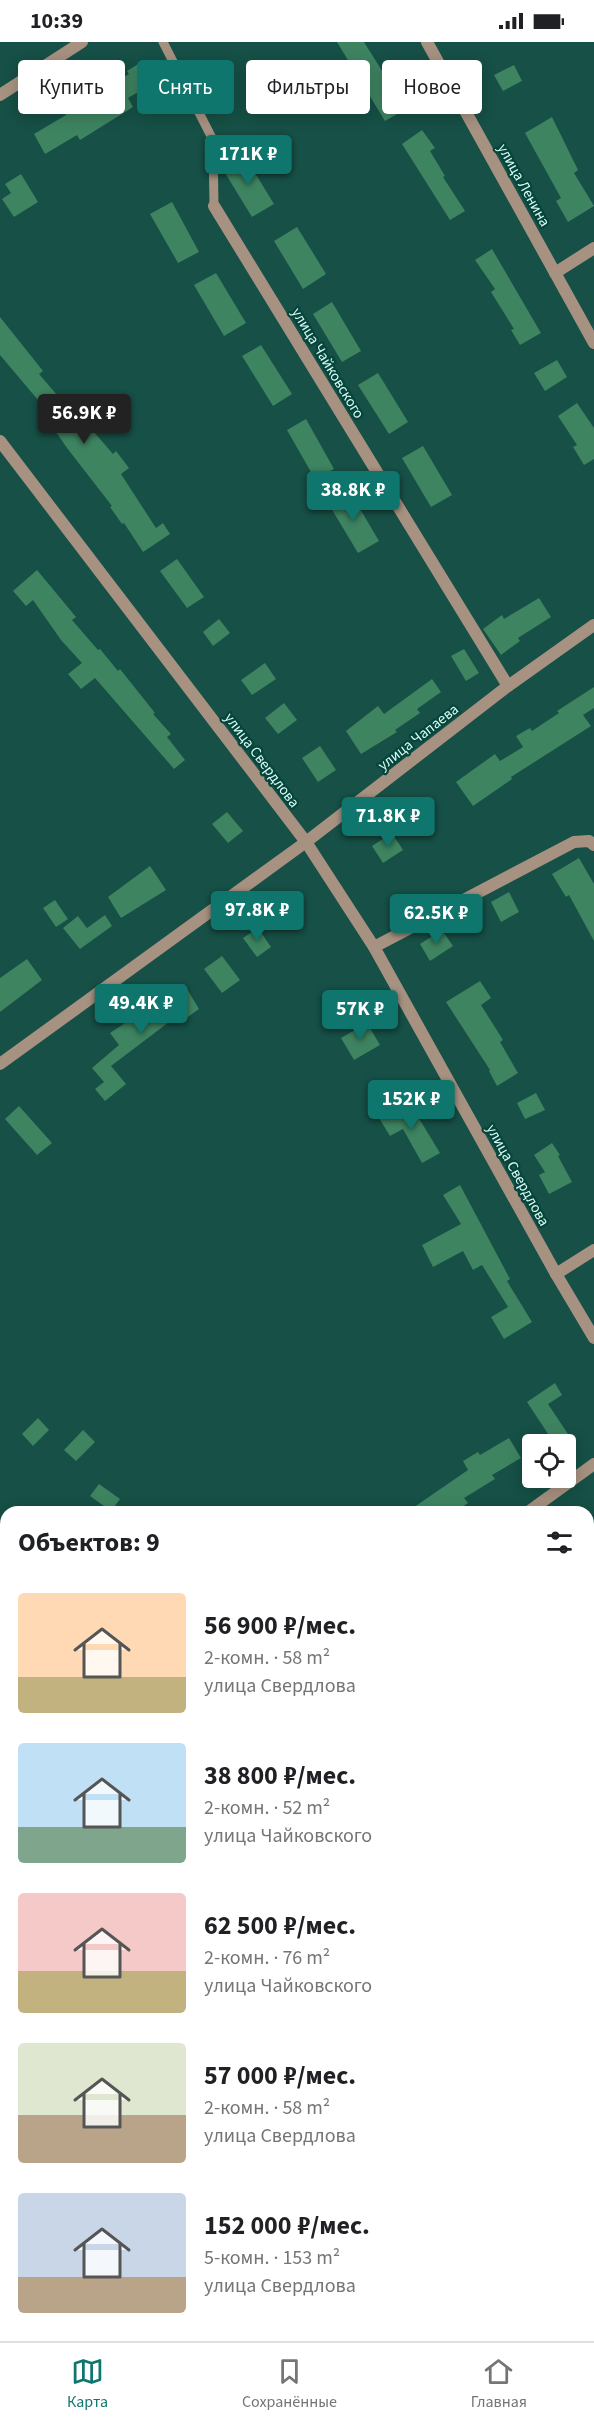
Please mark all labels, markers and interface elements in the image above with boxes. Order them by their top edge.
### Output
text: 10:39 [30,5,83,37]
chip: Купить [18,60,125,114]
chip: Снять [137,60,234,114]
chip: Фильтры [246,60,370,114]
chip: Новое [382,60,482,114]
pin: 171K ₽ [199,135,297,186]
text: 171K ₽ [219,140,277,168]
street label: улица Ленина [492,140,555,231]
street label: улица Чайковского [286,304,369,423]
pin: 56.9K ₽ [29,394,139,445]
text: 56.9K ₽ [52,399,116,427]
pin: 38.8K ₽ [298,471,408,522]
text: 38.8K ₽ [321,476,385,504]
street label: улица Чапаева [373,699,463,776]
street label: улица Свердлова [219,709,304,812]
pin: 71.8K ₽ [333,797,443,848]
text: 71.8K ₽ [356,802,420,830]
pin: 97.8K ₽ [202,891,312,942]
pin: 62.5K ₽ [381,894,491,945]
text: 97.8K ₽ [225,896,289,924]
text: 62.5K ₽ [404,899,468,927]
pin: 49.4K ₽ [86,984,196,1035]
text: 49.4K ₽ [109,989,173,1017]
pin: 57K ₽ [318,990,402,1041]
text: 57K ₽ [336,995,384,1023]
pin: 152K ₽ [362,1080,460,1131]
text: 152K ₽ [382,1085,440,1113]
street label: улица Свердлова [481,1120,554,1230]
map controls [522,1434,576,1488]
button: locate [522,1434,576,1488]
text: Объектов: 9 [18,1524,160,1561]
icon: filters [543,1526,576,1559]
text: 56 900 ₽/мес. [204,1607,356,1644]
icon: home [66,1617,138,1689]
text: 2-комн. · 58 m² [204,1644,330,1672]
text: улица Свердлова [204,1672,356,1700]
text: 38 800 ₽/мес. [204,1757,356,1794]
icon: home [66,1767,138,1839]
text: 2-комн. · 52 m² [204,1794,330,1822]
text: улица Чайковского [204,1822,372,1850]
text: 62 500 ₽/мес. [204,1907,356,1944]
icon: home [66,1917,138,1989]
text: 2-комн. · 76 m² [204,1944,330,1972]
text: улица Чайковского [204,1972,372,2000]
text: 57 000 ₽/мес. [204,2057,356,2094]
icon: home [66,2067,138,2139]
text: 2-комн. · 58 m² [204,2094,330,2122]
text: улица Свердлова [204,2122,356,2150]
text: 152 000 ₽/мес. [204,2207,370,2244]
icon: home [66,2217,138,2289]
text: 5-комн. · 153 m² [204,2244,340,2272]
text: улица Свердлова [204,2272,356,2300]
tab: Карта [67,2355,108,2413]
tab: Сохранённые [242,2355,337,2413]
tab: Главная [471,2355,527,2413]

